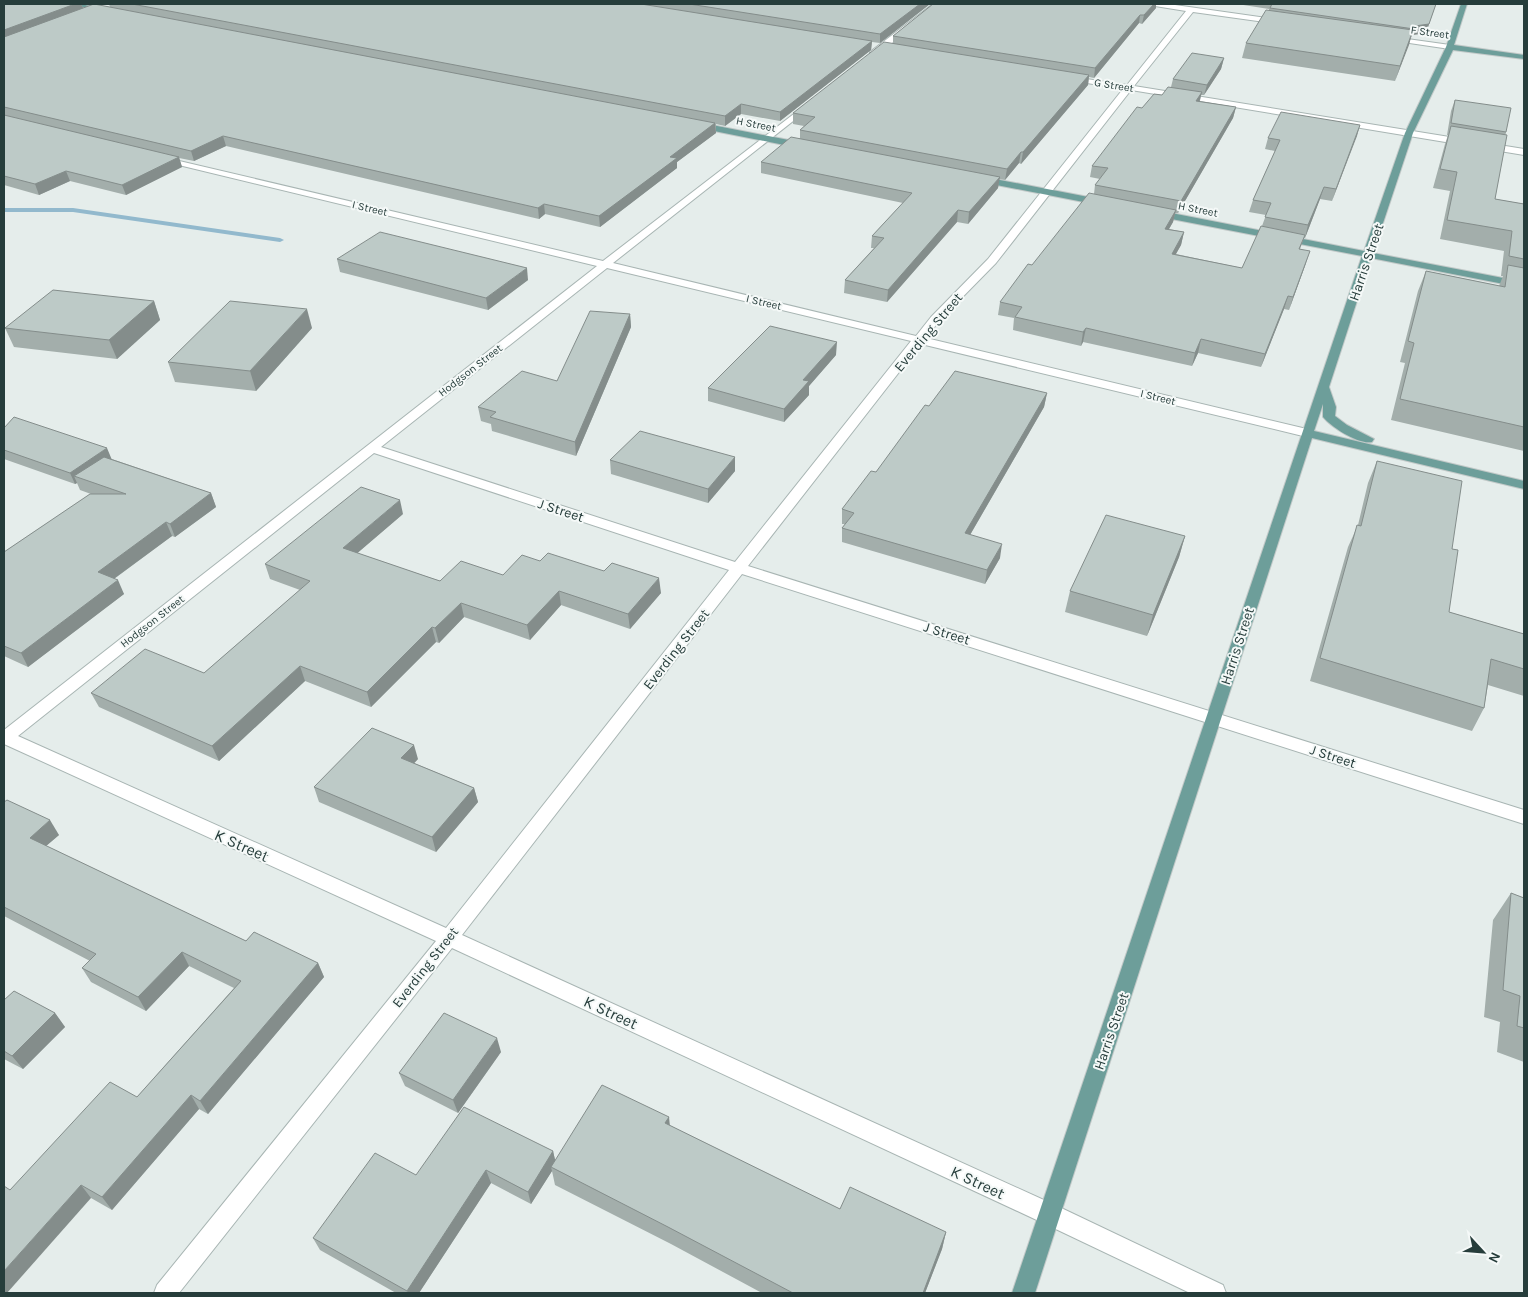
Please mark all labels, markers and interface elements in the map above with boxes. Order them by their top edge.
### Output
street label: F Street [1410,23,1450,42]
street label: G Street [1093,76,1135,95]
street label: H Street [735,114,777,135]
street label: I Street [351,198,389,219]
street label: H Street [1177,199,1219,220]
street label: Harris Street [1345,221,1388,303]
street label: Everding Street [890,289,966,375]
street label: I Street [745,292,783,313]
street label: Hodgson Street [436,341,505,399]
street label: I Street [1139,387,1177,408]
street label: J Street [536,495,586,526]
street label: Hodgson Street [118,592,187,650]
street label: Harris Street [1217,605,1258,687]
street label: Everding Street [640,606,713,693]
street label: J Street [922,618,972,649]
street label: J Street [1308,741,1358,772]
street label: K Street [212,825,272,866]
street label: Everding Street [389,924,462,1011]
street label: Harris Street [1090,990,1133,1072]
street label: K Street [581,992,641,1033]
street label: K Street [948,1162,1008,1203]
north arrow [1458,1227,1508,1277]
text: N [1484,1249,1504,1266]

